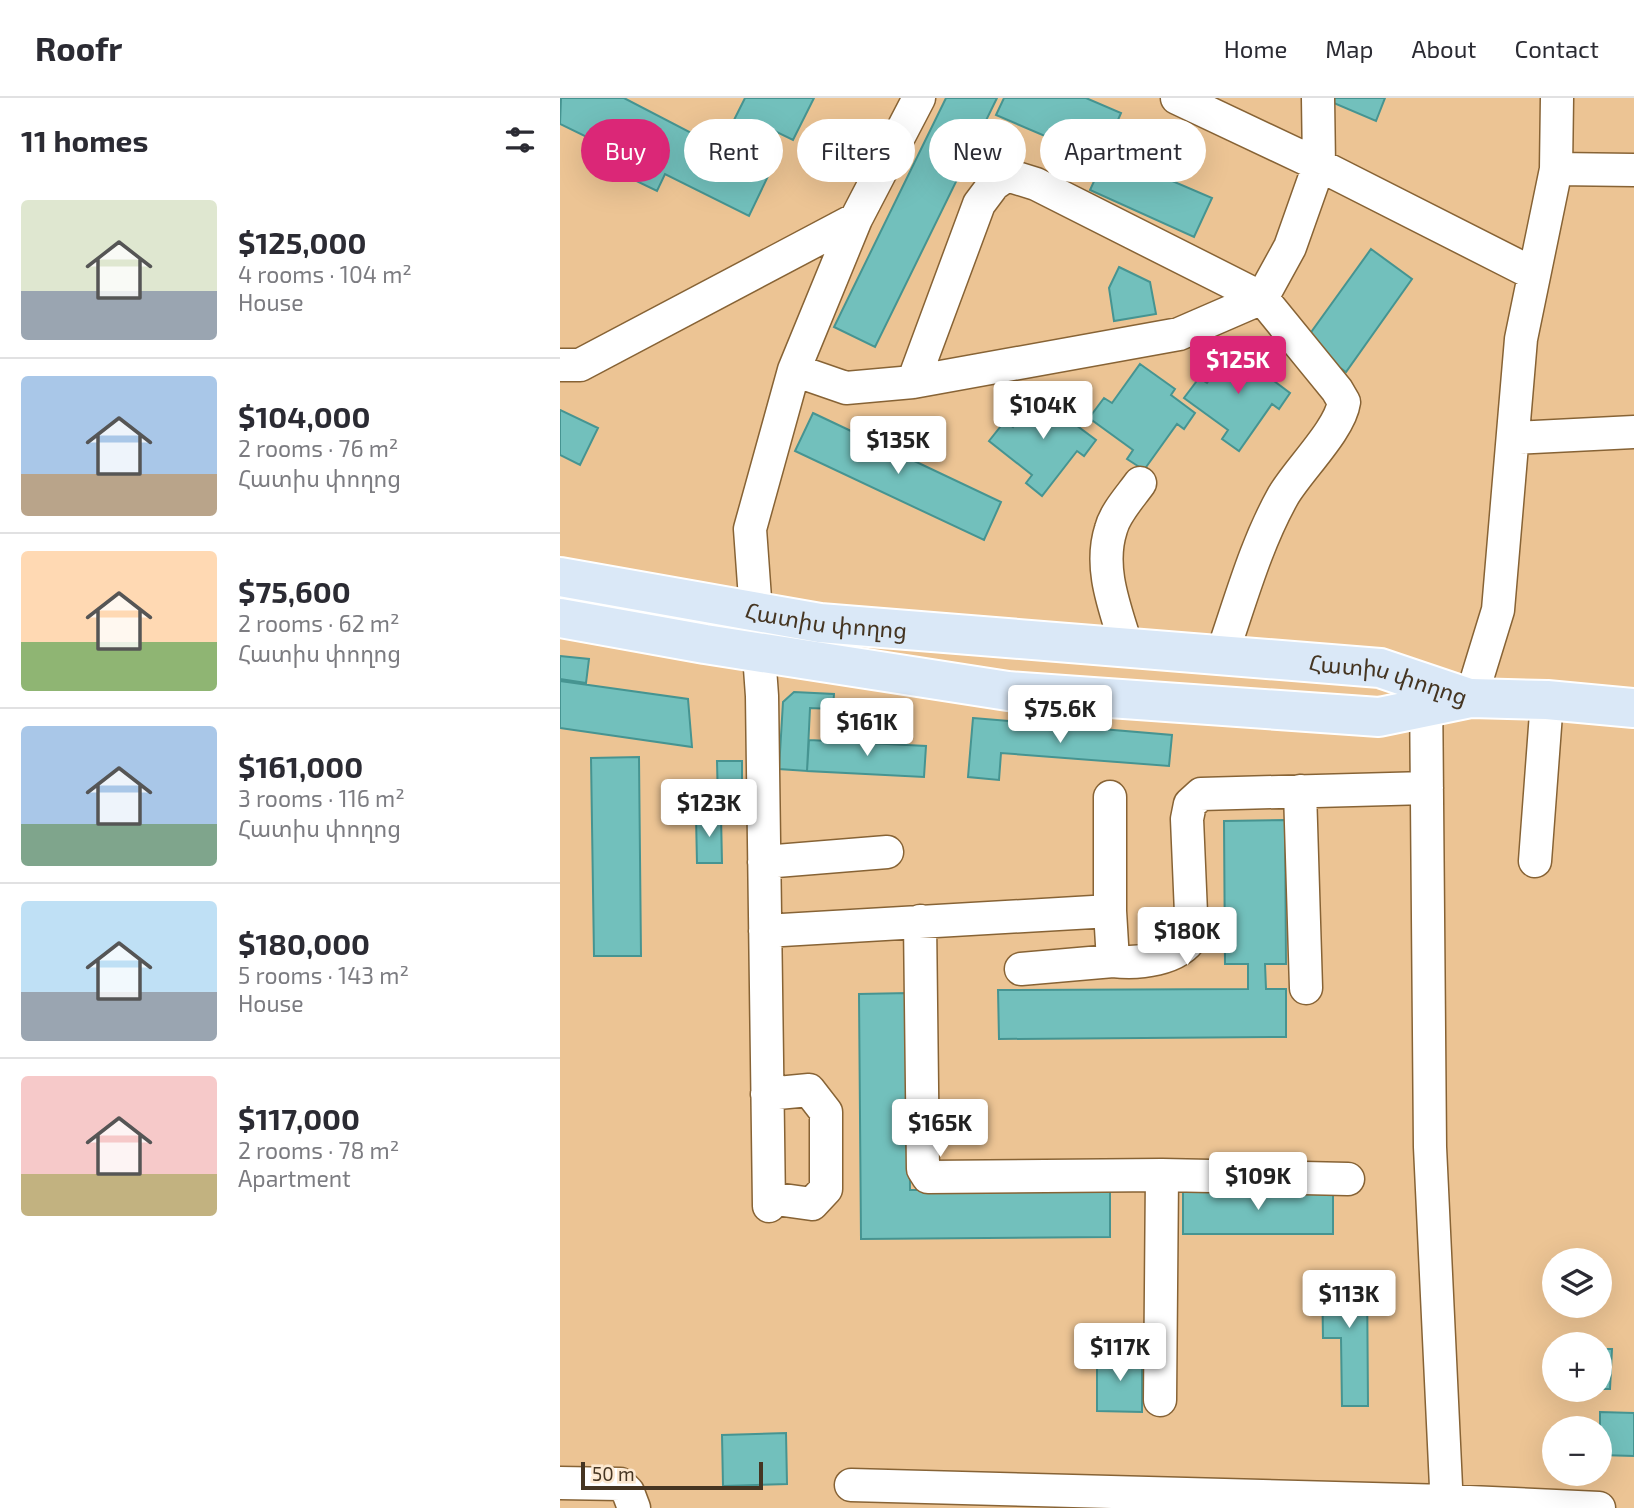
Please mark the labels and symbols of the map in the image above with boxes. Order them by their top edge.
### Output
pin: $125K [1189,336,1287,396]
pin: $104K [994,382,1092,441]
pin: $135K [849,416,947,476]
street label: Հատիս փողոց [743,596,908,645]
street label: Հատիս փողոց [1308,648,1471,711]
pin: $75.6K [1003,686,1117,745]
pin: $161K [818,698,916,758]
pin: $123K [660,780,758,839]
pin: $180K [1138,908,1236,967]
pin: $165K [891,1100,989,1159]
pin: $109K [1209,1152,1307,1212]
pin: $113K [1300,1270,1398,1330]
pin: $117K [1071,1324,1169,1383]
scale bar [581,1459,763,1491]

